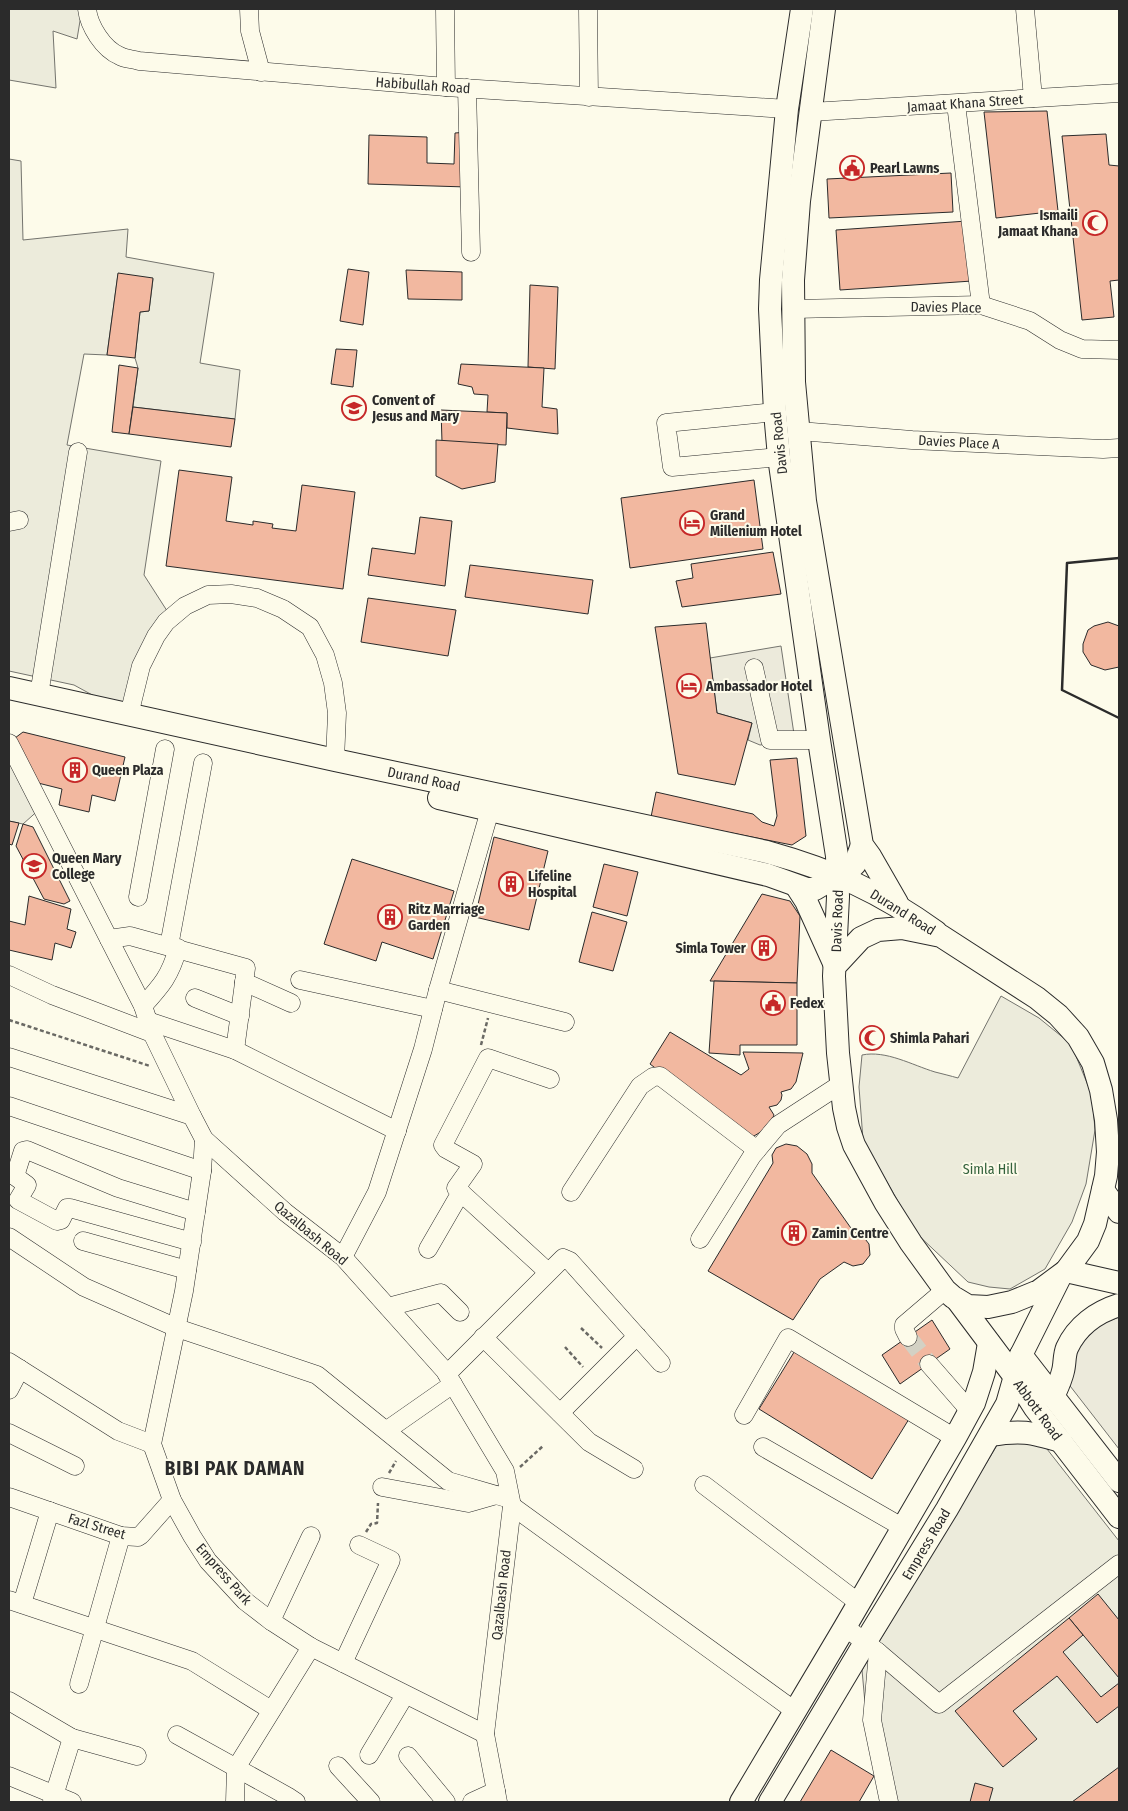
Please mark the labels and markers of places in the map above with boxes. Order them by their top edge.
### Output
public building icon: Pearl Lawns [839,155,865,181]
place label: Pearl Lawns [870,160,939,177]
place label: Ismaili Jamaat Khana [997,207,1078,240]
mosque icon: Ismaili Jamaat Khana [1082,210,1108,236]
place label: Convent of Jesus and Mary [371,392,460,425]
school or university icon: Convent of Jesus and Mary [341,395,367,421]
place label: Grand Millenium Hotel [710,507,802,540]
hotel icon: Grand Millenium Hotel [679,510,705,536]
hotel icon: Ambassador Hotel [676,673,702,699]
place label: Ambassador Hotel [705,678,813,695]
building icon: Queen Plaza [62,757,88,783]
place label: Queen Plaza [92,762,163,779]
place label: Queen Mary College [52,850,122,883]
school or university icon: Queen Mary College [21,853,47,879]
place label: Lifeline Hospital [528,868,577,901]
building icon: Lifeline Hospital [498,871,524,897]
place label: Ritz Marriage Garden [408,901,485,934]
building icon: Ritz Marriage Garden [377,904,403,930]
building icon: Simla Tower [751,935,777,961]
place label: Simla Tower [675,940,747,957]
public building icon: Fedex [760,990,786,1016]
place label: Fedex [790,995,824,1012]
mosque icon: Shimla Pahari [859,1025,885,1051]
place label: Shimla Pahari [890,1030,970,1047]
building icon: Zamin Centre [781,1220,807,1246]
place label: Zamin Centre [812,1225,888,1242]

